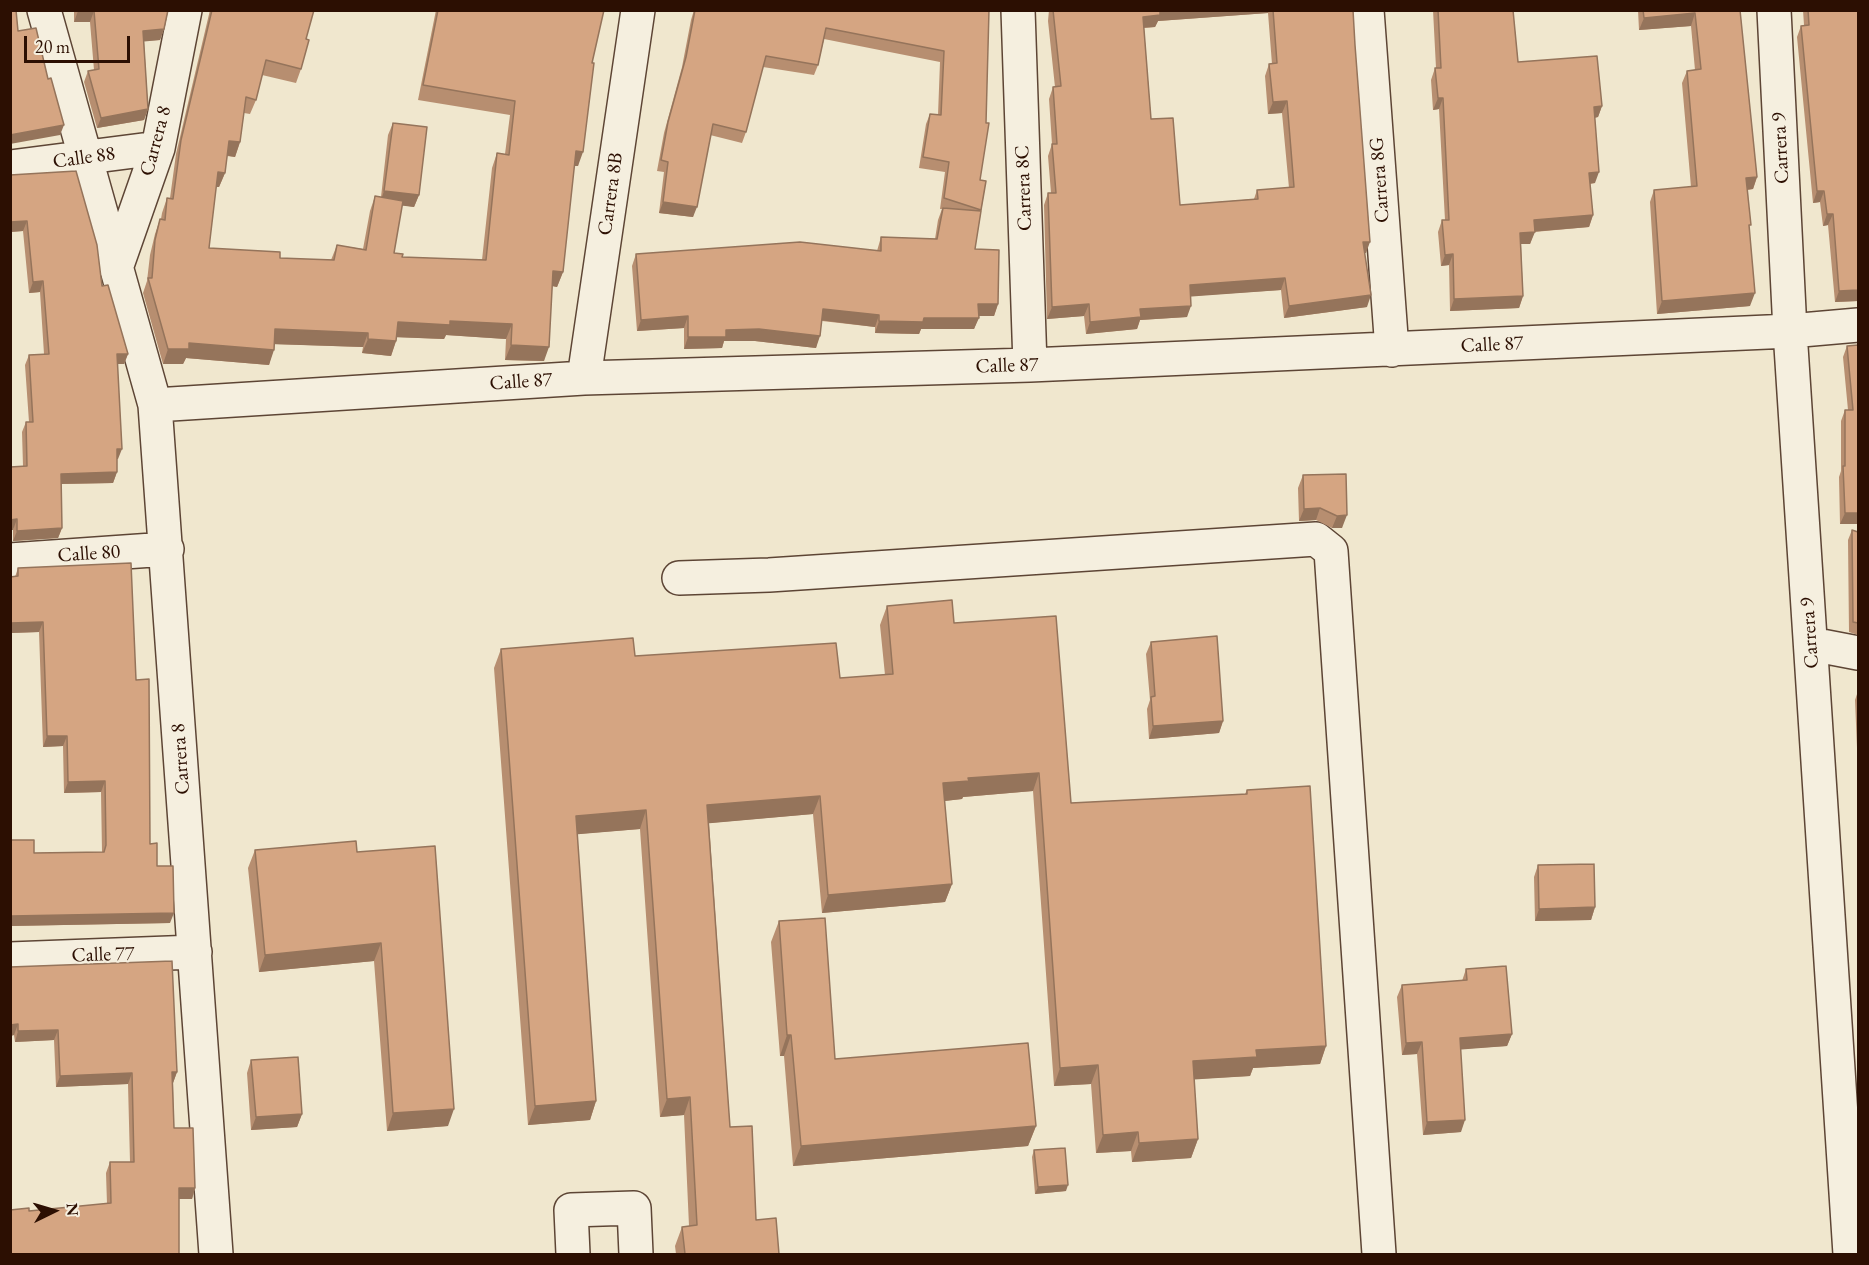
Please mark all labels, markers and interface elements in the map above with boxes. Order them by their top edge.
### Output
scale bar [27,24,134,62]
text: 20 m [35,35,70,58]
street label: Carrera 8 [135,103,177,179]
street label: Carrera 9 [1767,112,1795,184]
street label: Carrera 8G [1365,136,1395,224]
street label: Calle 88 [51,142,117,174]
street label: Carrera 8C [1011,145,1037,231]
street label: Carrera 8B [593,151,629,237]
street label: Calle 87 [1460,331,1524,359]
street label: Calle 87 [975,353,1039,379]
street label: Calle 87 [489,368,553,396]
street label: Calle 80 [57,540,121,568]
street label: Carrera 9 [1796,596,1824,670]
street label: Carrera 8 [167,722,195,796]
street label: Calle 77 [71,942,135,968]
north arrow [24,1181,84,1241]
text: N [61,1202,83,1217]

